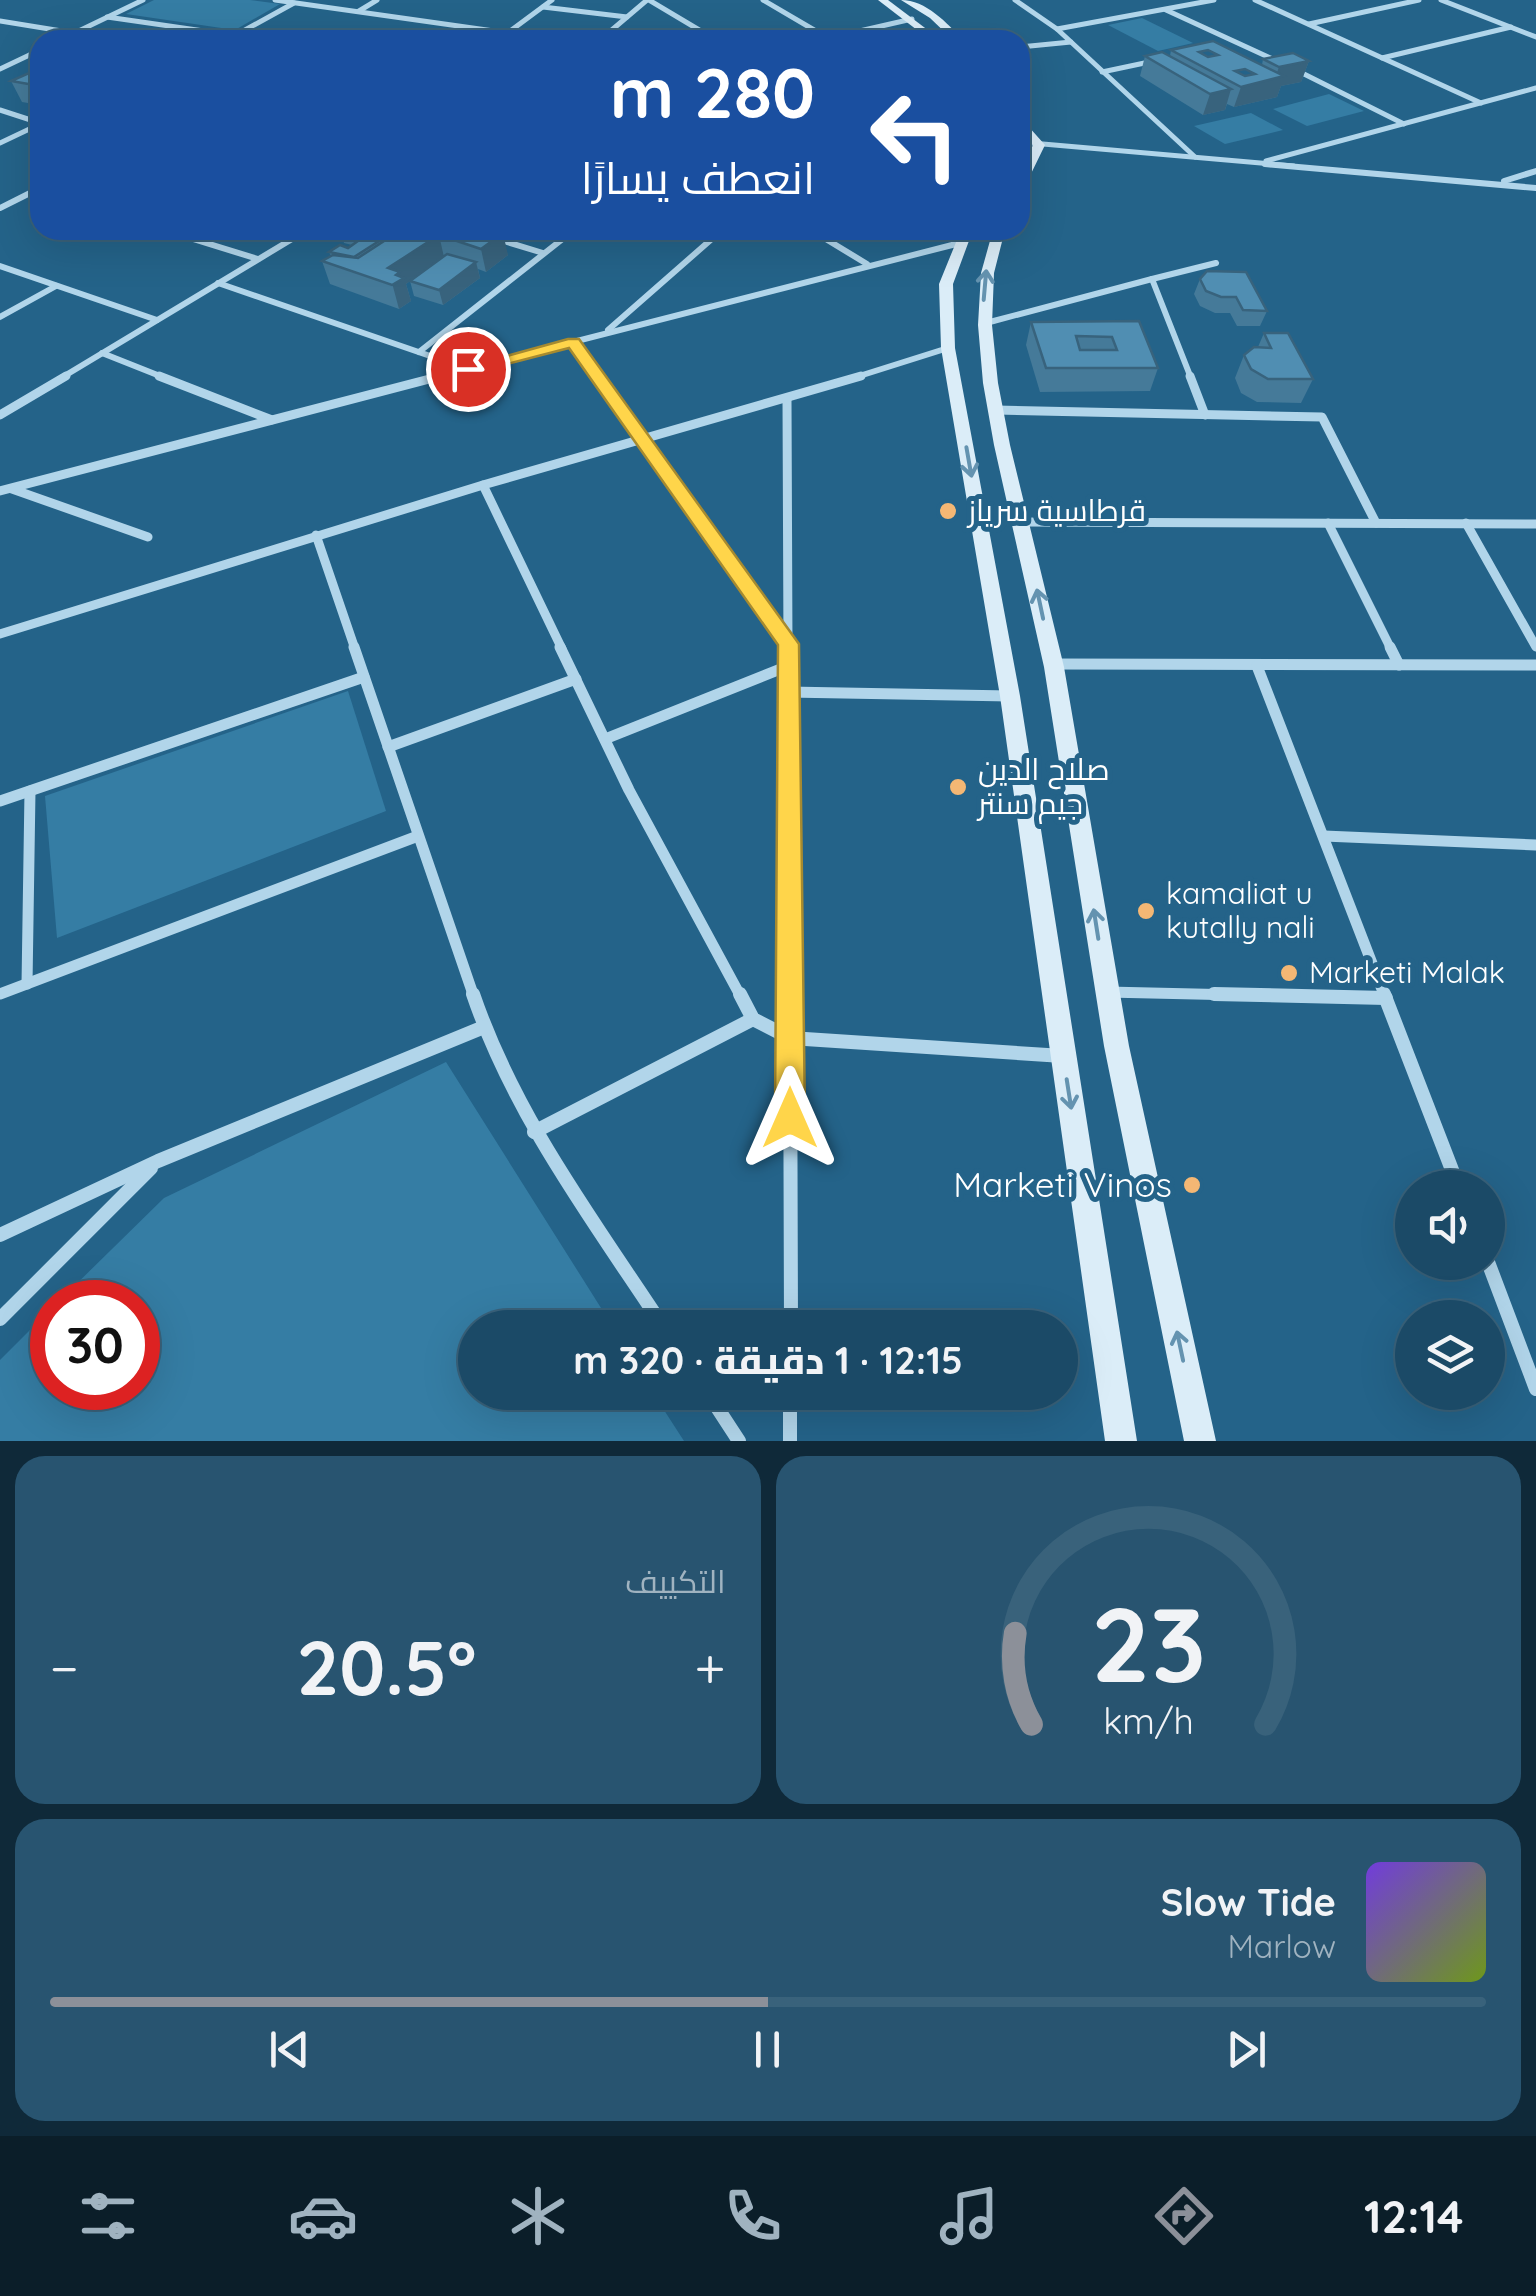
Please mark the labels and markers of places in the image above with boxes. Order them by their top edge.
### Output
pin [426,327,511,412]
place label: قرطاسية سرياز [966,491,1146,529]
marker: قرطاسية سرياز [937,500,959,522]
place label: صلاح الدين جيم سنتر [976,750,1110,824]
marker: صلاح الدين جيم سنتر [947,776,969,798]
place label: kamaliat u kutally nali [1166,874,1315,946]
marker: kamaliat u kutally nali [1135,900,1157,922]
place label: Marketi Malak [1309,953,1505,991]
marker: Marketi Malak [1278,962,1300,984]
place label: Marketi Vinos [953,1162,1172,1206]
marker: Marketi Vinos [1181,1174,1203,1196]

